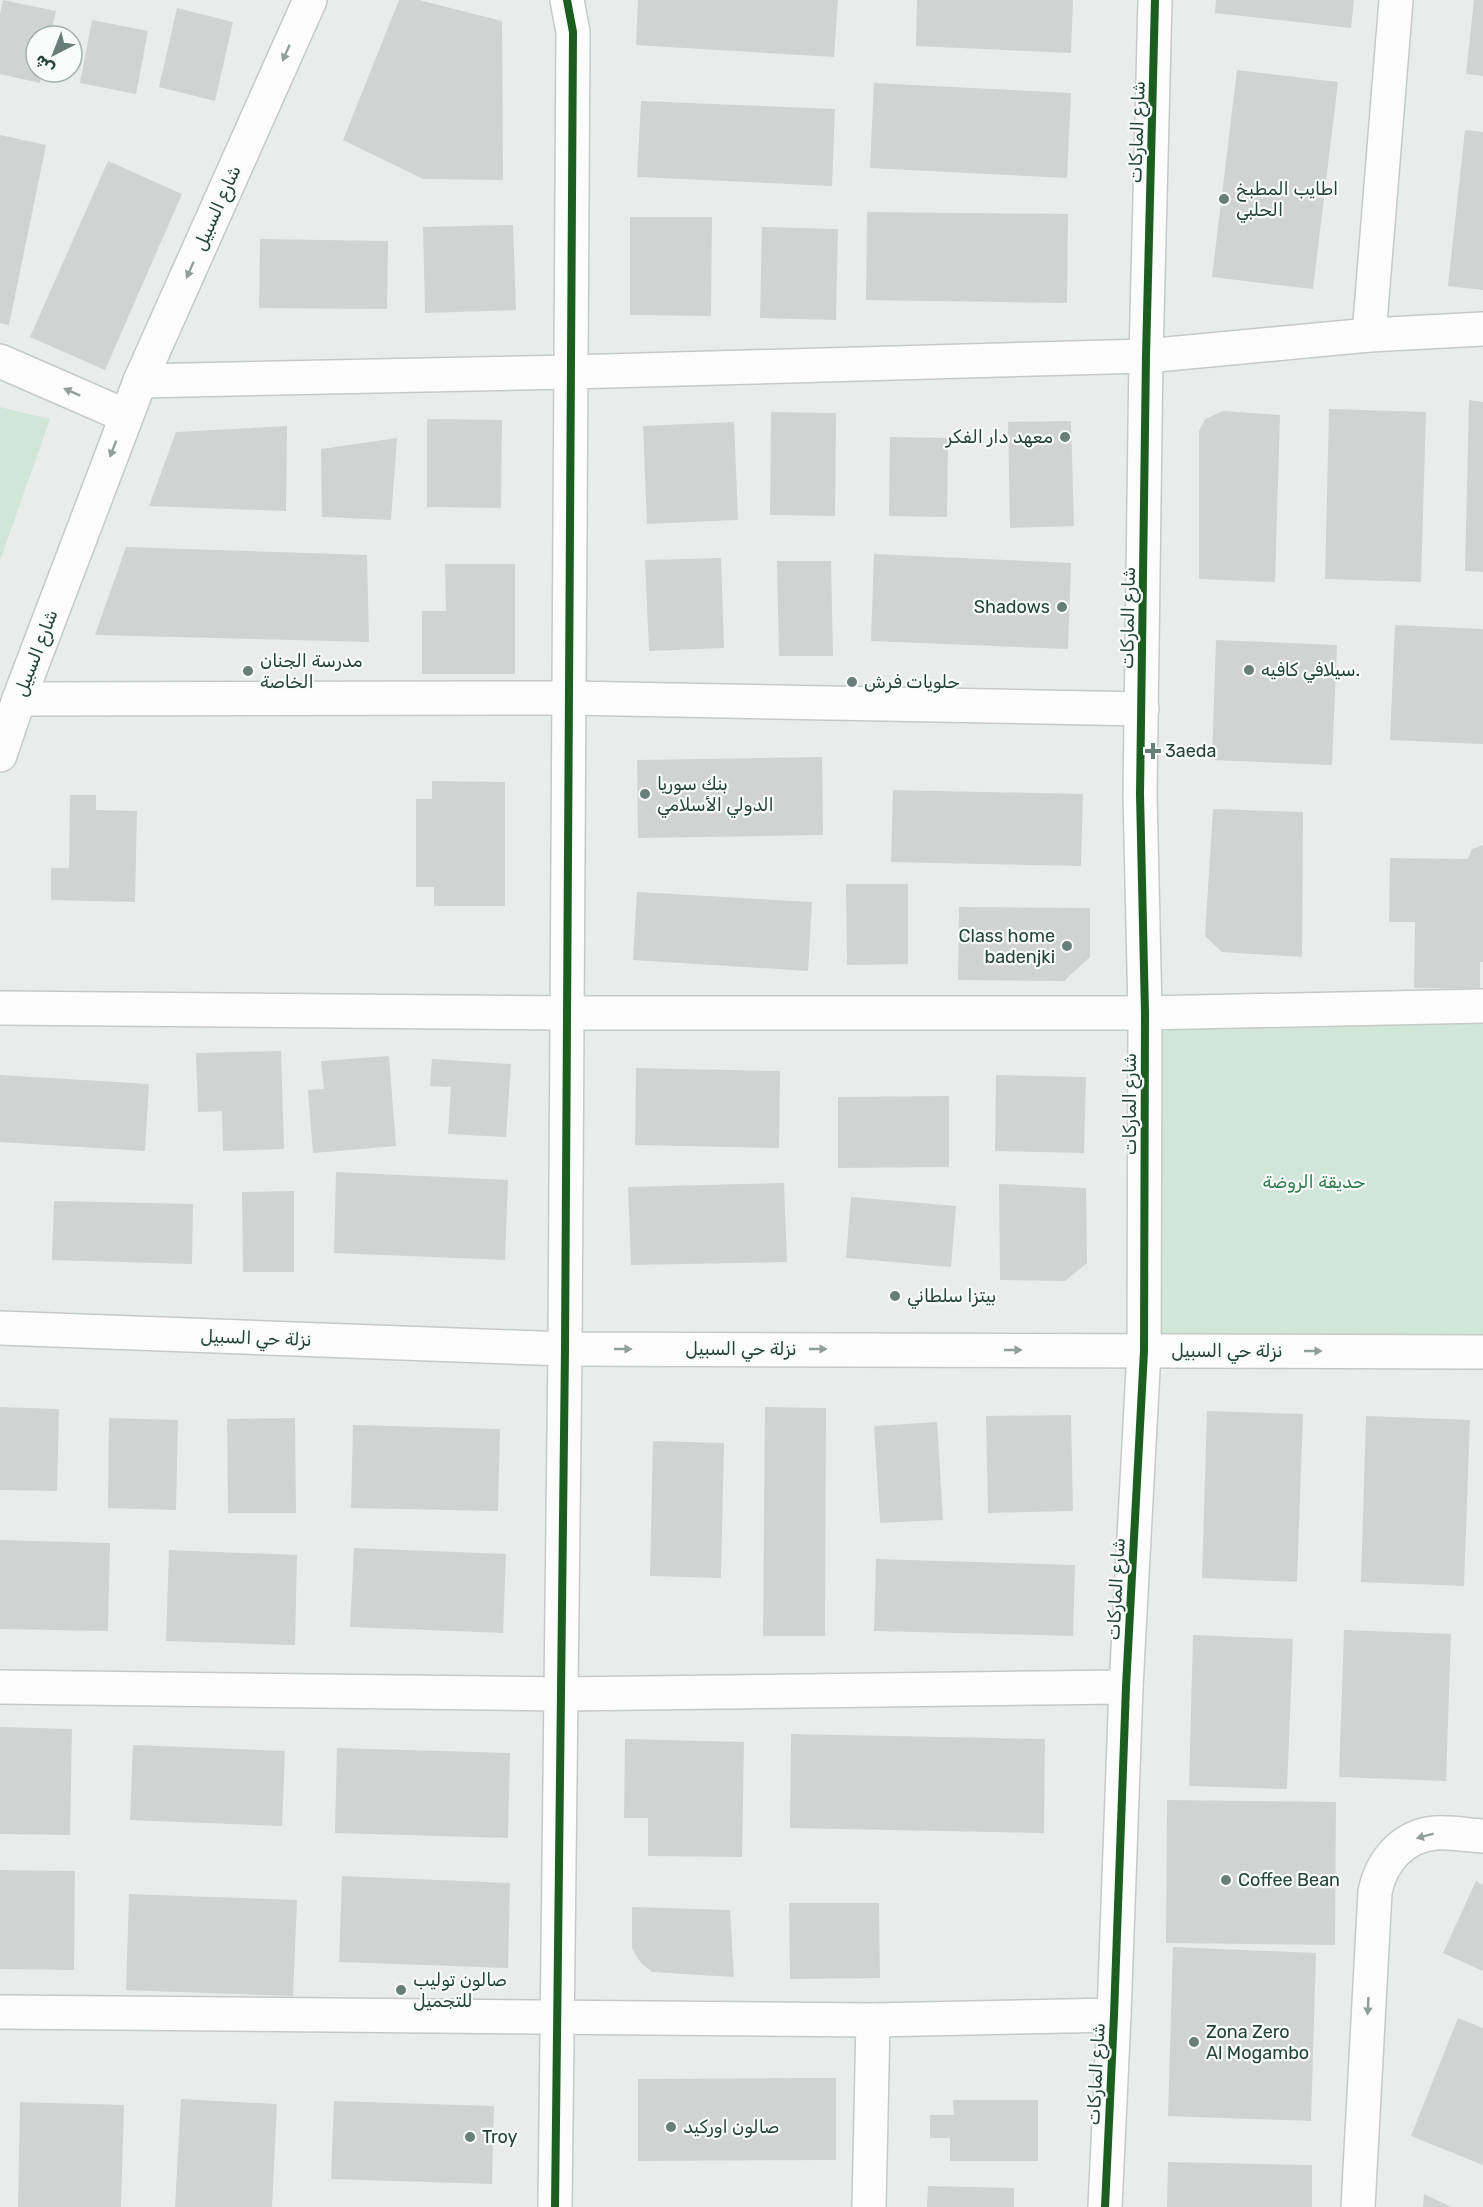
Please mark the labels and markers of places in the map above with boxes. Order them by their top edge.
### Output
place label: اطايب المطبخ الحلبي [1236,178,1338,223]
marker: اطايب المطبخ الحلبي [1217,192,1231,206]
place label: معهد دار الفكر [945,426,1053,448]
marker: معهد دار الفكر [1058,430,1072,444]
place label: Shadows [974,596,1050,618]
marker: Shadows [1055,600,1069,614]
place label: مدرسة الجنان الخاصة [260,650,363,693]
place label: سيلافي كافيه. [1261,659,1360,683]
marker: سيلافي كافيه. [1242,663,1256,677]
marker: مدرسة الجنان الخاصة [241,664,255,678]
place label: حلويات فرش [864,671,960,693]
marker: حلويات فرش [845,675,859,689]
place label: 3aeda [1165,740,1216,762]
marker: 3aeda [1146,744,1160,758]
place label: بنك سوريا الدولي الأسلامي [657,773,774,818]
marker: بنك سوريا الدولي الأسلامي [638,787,652,801]
place label: Class home badenjki [959,925,1055,968]
marker: Class home badenjki [1060,939,1074,953]
place label: بيتزا سلطاني [907,1285,996,1309]
marker: بيتزا سلطاني [888,1289,902,1303]
place label: Coffee Bean [1238,1869,1340,1891]
marker: Coffee Bean [1219,1873,1233,1887]
place label: صالون توليب للتجميل [413,1969,507,2012]
marker: صالون توليب للتجميل [394,1983,408,1997]
place label: Zona Zero Al Mogambo [1206,2021,1309,2064]
marker: Zona Zero Al Mogambo [1187,2035,1201,2049]
place label: صالون اوركيد [683,2116,779,2138]
marker: صالون اوركيد [664,2120,678,2134]
place label: Troy [482,2126,518,2148]
marker: Troy [463,2130,477,2144]

